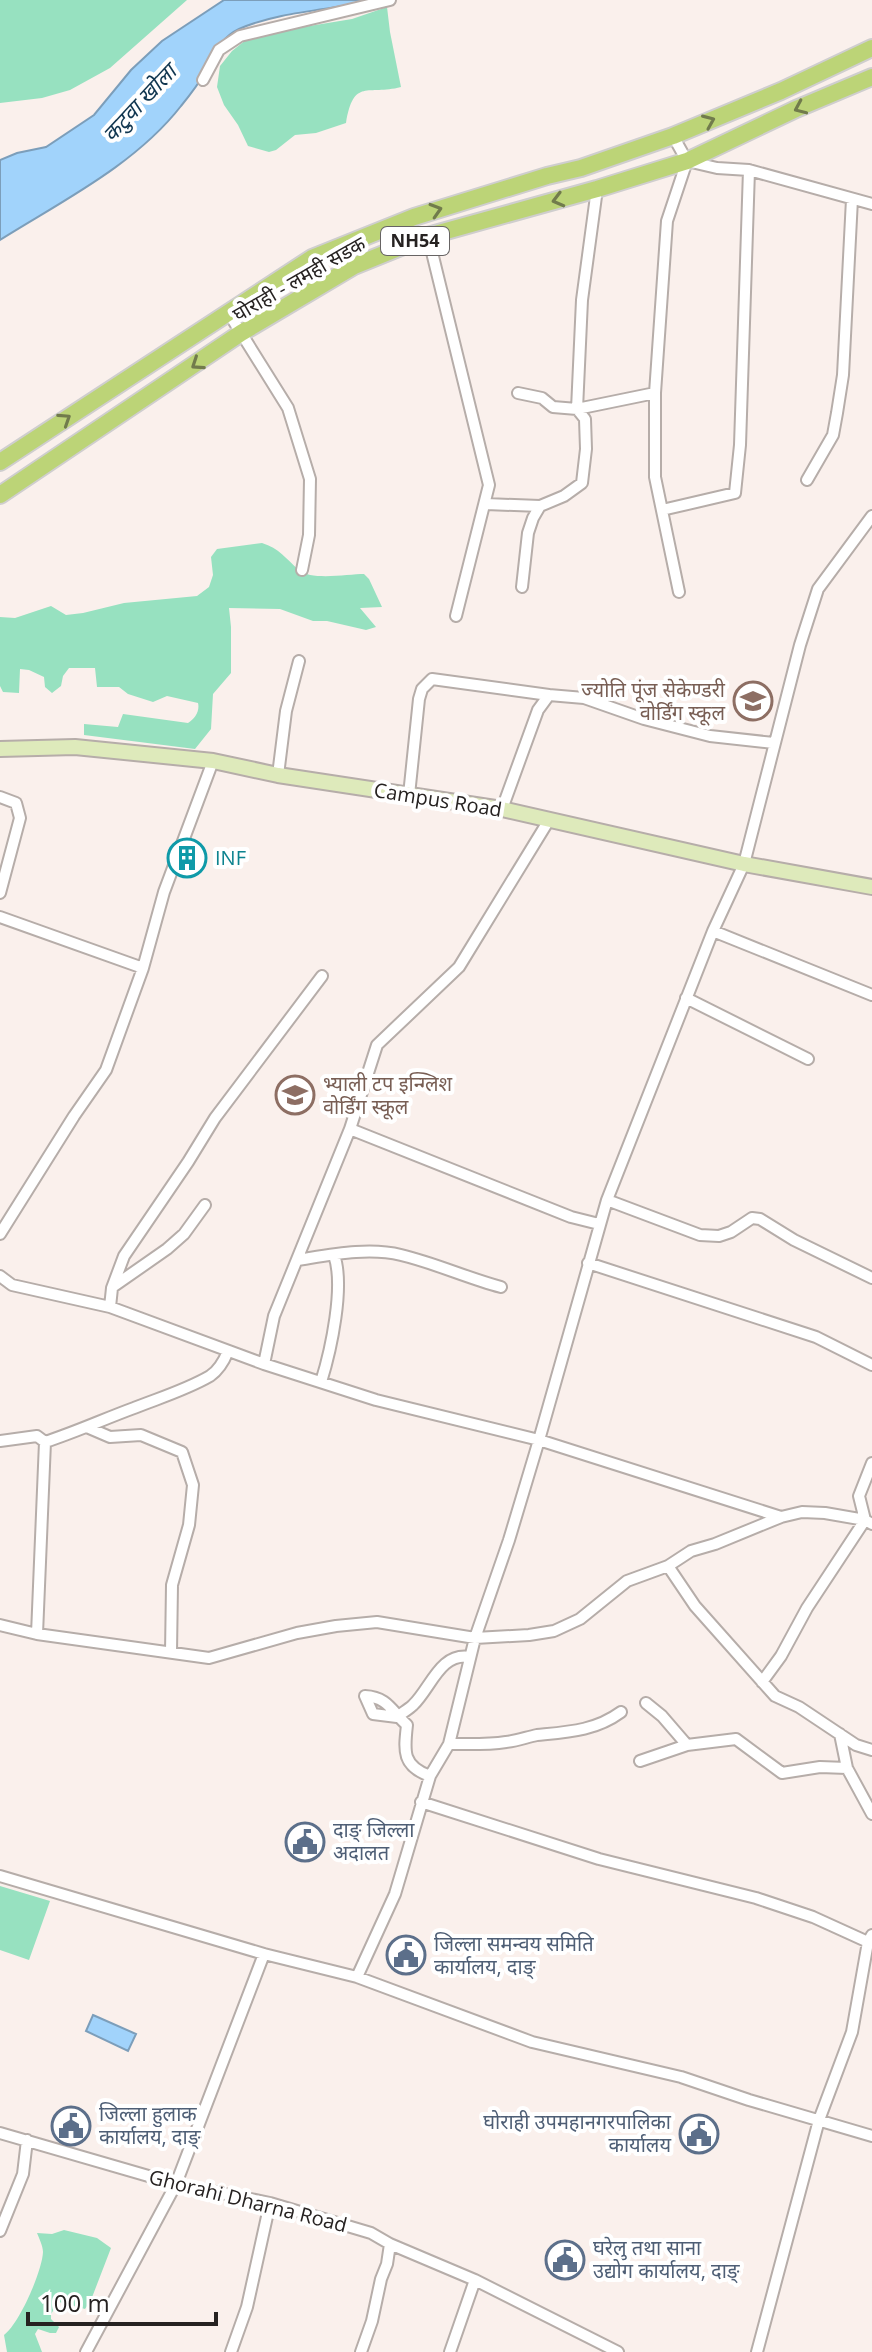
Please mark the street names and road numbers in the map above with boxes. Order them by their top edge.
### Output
road number: NH54 [381,227,449,255]
street label: घोराही - लमही सडक [227,229,371,328]
street label: Campus Road [372,776,504,823]
street label: Ghorahi Dharna Road [146,2163,350,2238]

